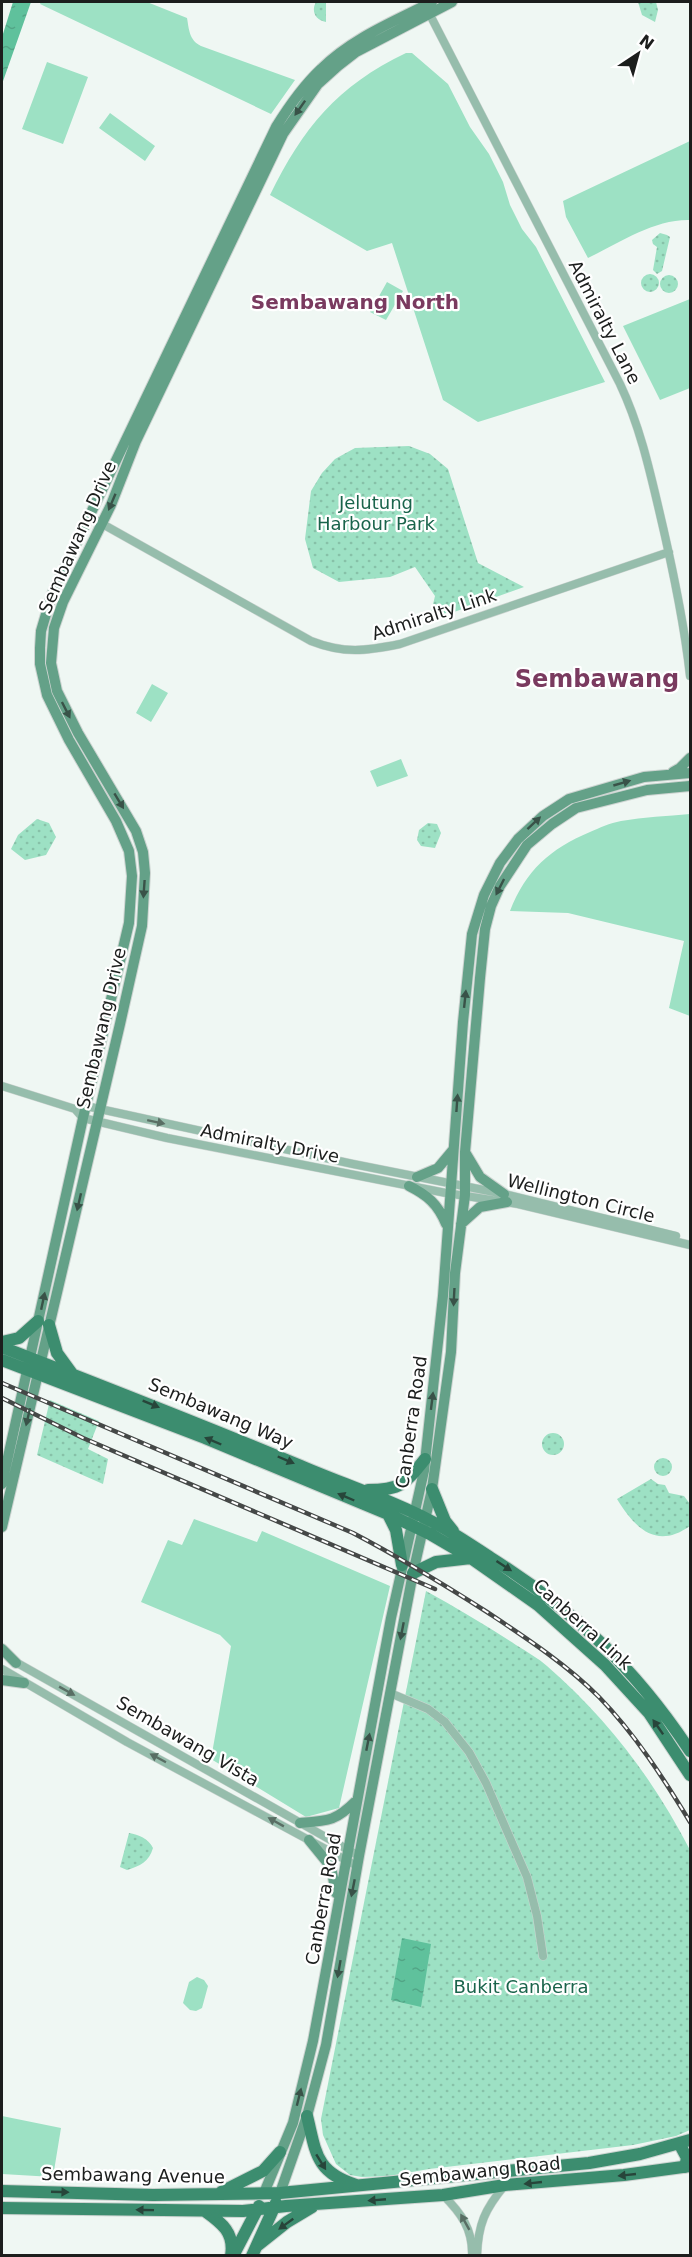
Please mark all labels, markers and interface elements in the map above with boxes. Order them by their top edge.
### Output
north arrow [608,24,668,84]
text: N [636,31,658,54]
one-way arrow [294,100,306,116]
street label: Admiralty Lane [565,256,645,388]
district label: Sembawang North [251,290,459,314]
street label: Sembawang Drive [34,457,120,617]
park label: Jelutung Harbour Park [317,492,435,534]
one-way arrow [106,493,116,511]
street label: Admiralty Link [369,584,499,644]
district label: Sembawang [515,665,679,693]
one-way arrow [61,701,71,718]
one-way arrow [613,778,631,787]
one-way arrow [114,793,124,810]
one-way arrow [526,817,541,830]
one-way arrow [495,878,505,895]
one-way arrow [139,879,149,898]
street label: Sembawang Drive [72,945,130,1111]
one-way arrow [460,990,470,1009]
one-way arrow [452,1093,462,1112]
one-way arrow [147,1118,166,1127]
street label: Admiralty Drive [199,1119,341,1167]
street label: Wellington Circle [505,1169,657,1227]
one-way arrow [73,1192,83,1211]
one-way arrow [450,1288,459,1307]
one-way arrow [39,1291,48,1310]
street label: Canberra Road [391,1354,431,1490]
street label: Sembawang Way [145,1373,297,1453]
one-way arrow [427,1392,437,1411]
one-way arrow [143,1399,161,1409]
one-way arrow [23,1408,33,1427]
one-way arrow [204,1436,222,1445]
one-way arrow [277,1455,295,1465]
one-way arrow [337,1492,355,1502]
one-way arrow [496,1560,512,1571]
street label: Canberra Link [529,1574,637,1674]
one-way arrow [397,1622,406,1641]
one-way arrow [59,1686,76,1696]
street label: Sembawang Vista [113,1692,263,1790]
one-way arrow [652,1719,664,1735]
one-way arrow [363,1732,372,1751]
one-way arrow [149,1753,166,1763]
one-way arrow [267,1817,284,1827]
street label: Canberra Road [301,1831,345,1967]
one-way arrow [348,1879,357,1898]
one-way arrow [334,1959,343,1978]
park label: Bukit Canberra [454,1976,588,1997]
one-way arrow [295,2088,305,2106]
street label: Sembawang Road [398,2152,562,2190]
one-way arrow [316,2153,327,2170]
street label: Sembawang Avenue [41,2163,225,2187]
one-way arrow [617,2170,636,2180]
one-way arrow [523,2178,542,2188]
one-way arrow [50,2188,69,2197]
one-way arrow [368,2195,387,2205]
one-way arrow [136,2205,155,2214]
one-way arrow [460,2213,470,2230]
one-way arrow [278,2218,294,2230]

